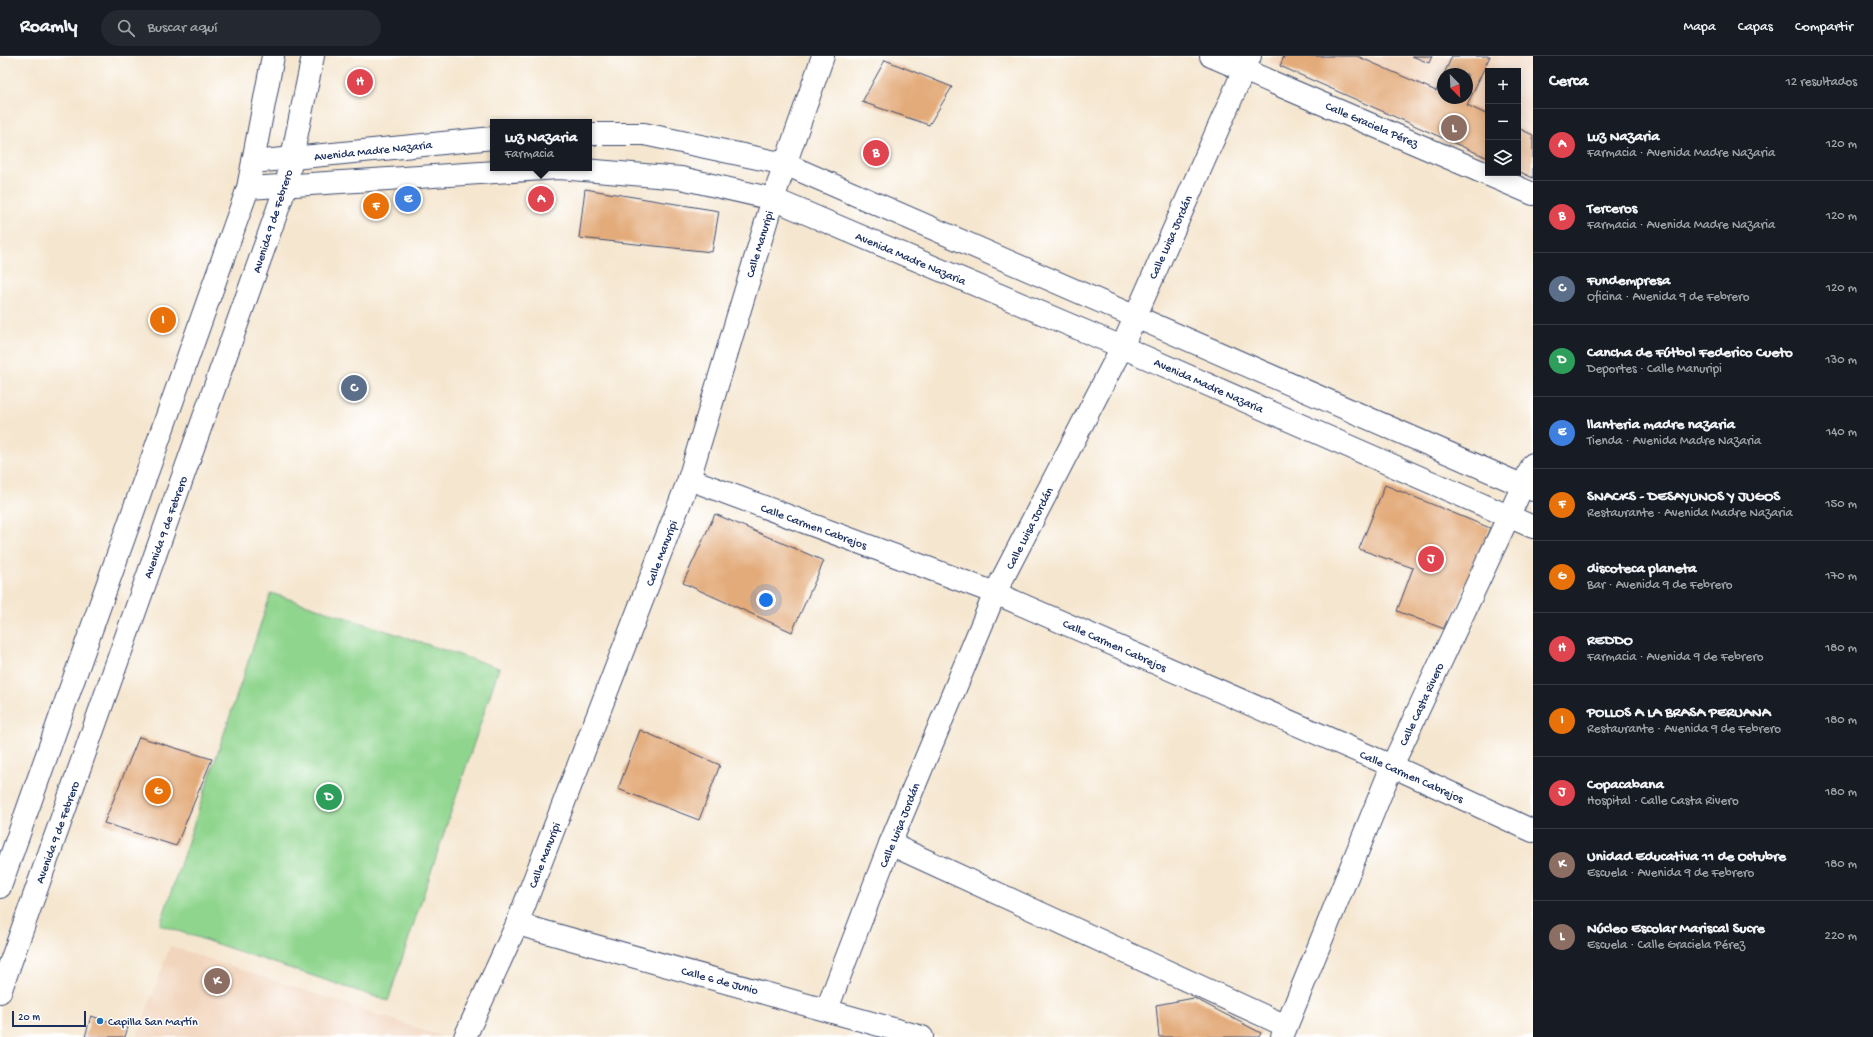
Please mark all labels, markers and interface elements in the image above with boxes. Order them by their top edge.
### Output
search box [101,10,381,46]
text: Roamly [20,16,77,39]
icon: search [115,17,137,39]
text: Buscar aquí [147,19,218,37]
text: Mapa [1684,19,1716,36]
text: Capas [1738,19,1773,36]
text: Compartir [1795,19,1853,36]
pin: H [347,67,373,97]
north arrow [1437,68,1473,104]
map controls [1485,68,1521,176]
button: + [1485,68,1521,104]
text: Cerca [1549,72,1588,92]
text: 12 resultados [1786,75,1857,90]
street label: Calle Graciela Pérez [1323,100,1420,152]
button: − [1485,104,1521,140]
pin: L [1441,113,1467,143]
popup [490,119,592,171]
text: Luz Nazaria [1587,128,1660,146]
text: Luz Nazaria [505,129,577,147]
text: A [1558,137,1566,152]
text: 120 m [1826,137,1857,152]
pin: B [863,138,889,168]
street label: Avenida Madre Nazaria [313,139,433,165]
button: layers [1485,140,1521,176]
text: Farmacia · Avenida Madre Nazaria [1587,146,1775,161]
text: Farmacia [505,147,554,162]
street label: Avenida 9 de Febrero [251,168,297,275]
pin: E [395,184,421,214]
pin: A [528,184,554,214]
pin: F [363,191,389,221]
street label: Calle Luisa Jordán [1147,193,1197,282]
text: Terceros [1587,200,1637,218]
street label: Calle Manuripi [744,209,778,280]
text: B [1559,209,1565,224]
text: 120 m [1826,209,1857,224]
text: Farmacia · Avenida Madre Nazaria [1587,218,1775,233]
street label: Avenida Madre Nazaria [853,230,968,290]
text: Fundempresa [1587,272,1670,290]
text: C [1558,281,1566,296]
text: 120 m [1826,281,1857,296]
text: Oficina · Avenida 9 de Febrero [1587,290,1749,305]
pin: I [150,305,176,335]
text: Cancha de Fútbol Federico Cueto [1587,344,1793,362]
text: D [1558,353,1566,368]
text: 130 m [1825,353,1857,368]
street label: Avenida Madre Nazaria [1151,356,1266,417]
text: Deportes · Calle Manuripi [1587,362,1722,377]
pin: C [341,373,367,403]
text: llanteria madre nazaria [1587,416,1735,434]
text: E [1558,425,1566,440]
text: 140 m [1826,425,1857,440]
text: Tienda · Avenida Madre Nazaria [1587,434,1761,449]
street label: Avenida 9 de Febrero [142,475,192,581]
street label: Calle Luisa Jordán [1004,485,1058,572]
text: SNACKS - DESAYUNOS Y JUGOS [1587,488,1780,506]
text: F [1559,497,1565,512]
text: 150 m [1825,497,1857,512]
street label: Calle Carmen Cabrejos [758,502,869,554]
text: Restaurante · Avenida Madre Nazaria [1587,506,1793,521]
street label: Calle Manuripi [644,519,682,589]
pin: J [1418,544,1444,574]
text: discoteca planeta [1587,560,1697,578]
text: G [1558,569,1566,584]
text: 170 m [1825,569,1857,584]
text: Bar · Avenida 9 de Febrero [1587,578,1733,593]
your location [756,590,776,610]
street label: Calle Carmen Cabrejos [1060,618,1169,676]
text: REDDO [1587,632,1633,650]
text: H [1558,641,1566,656]
text: 180 m [1825,641,1857,656]
text: Farmacia · Avenida 9 de Febrero [1587,650,1764,665]
street label: Calle Casta Rivero [1397,661,1448,749]
text: POLLOS A LA BRASA PERUANA [1587,704,1771,722]
text: I [1560,713,1564,728]
text: 180 m [1825,713,1857,728]
text: Restaurante · Avenida 9 de Febrero [1587,722,1781,737]
street label: Calle Carmen Cabrejos [1357,749,1466,807]
pin: G [145,776,171,806]
text: Copacabana [1587,776,1664,794]
street label: Avenida 9 de Febrero [34,780,84,886]
street label: Calle Luisa Jordán [877,781,924,870]
pin: D [316,782,342,812]
text: J [1559,785,1565,800]
text: 180 m [1825,785,1857,800]
text: Hospital · Calle Casta Rivero [1587,794,1739,809]
street label: Calle Manuripi [527,821,565,891]
text: Unidad Educativa 11 de Octubre [1587,848,1786,866]
text: K [1558,857,1566,872]
text: 180 m [1825,857,1857,872]
text: Escuela · Avenida 9 de Febrero [1587,866,1754,881]
text: Núcleo Escolar Mariscal Sucre [1587,920,1765,938]
text: L [1560,929,1564,944]
text: 220 m [1825,929,1857,944]
text: Escuela · Calle Graciela Pérez [1587,938,1745,953]
street label: Calle 6 de Junio [680,965,759,999]
pin: K [204,966,230,996]
scale bar [12,1009,86,1028]
text: 20 m [18,1012,40,1024]
marker: Capilla San Martín [95,1016,105,1026]
place label: Capilla San Martín [108,1016,198,1030]

